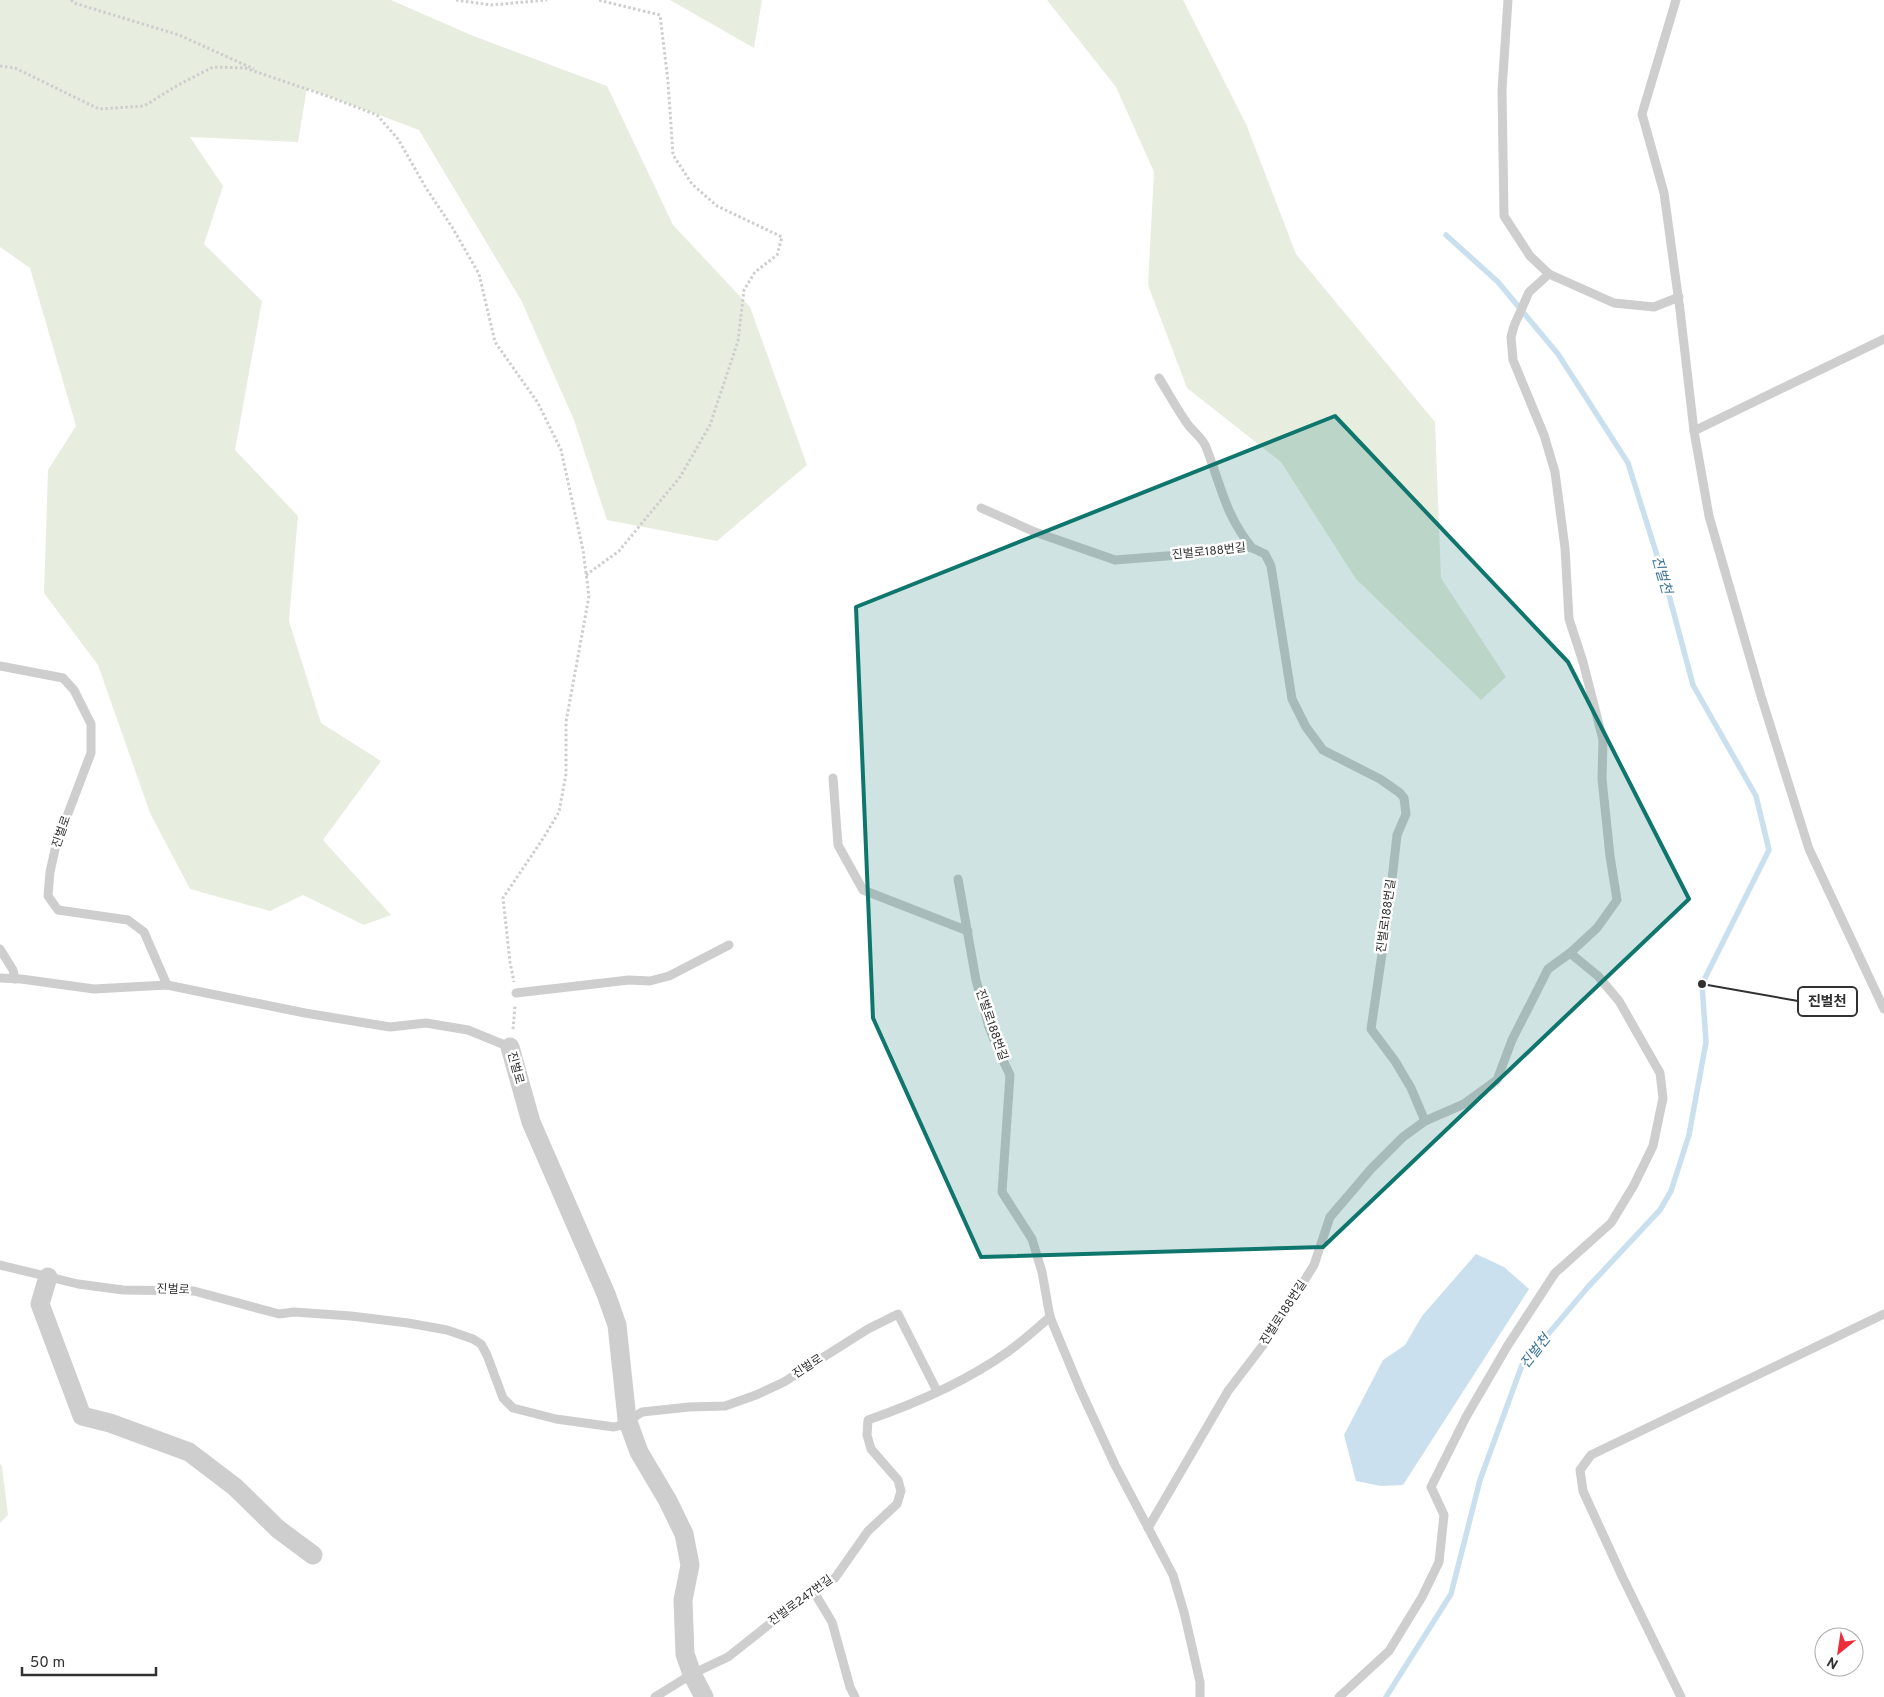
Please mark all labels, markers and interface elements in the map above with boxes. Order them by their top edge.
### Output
street label: 진벌로188번길 [1171,540,1247,564]
water label: 진벌천 [1648,554,1675,597]
street label: 진벌로 [49,814,75,850]
street label: 진벌로188번길 [1374,878,1400,954]
street label: 진벌로188번길 [971,987,1011,1063]
callout: 진벌천 [1798,987,1857,1016]
text: 진벌천 [1808,993,1846,1011]
street label: 진벌로 [503,1050,527,1086]
street label: 진벌로188번길 [1257,1277,1311,1349]
street label: 진벌로 [156,1281,190,1299]
water label: 진벌천 [1517,1331,1555,1372]
street label: 진벌로 [790,1351,826,1383]
street label: 진벌로247번길 [766,1572,836,1630]
north arrow [1814,1627,1864,1677]
scale bar [22,1644,156,1676]
text: N [1825,1652,1842,1672]
text: 50 m [30,1654,65,1673]

